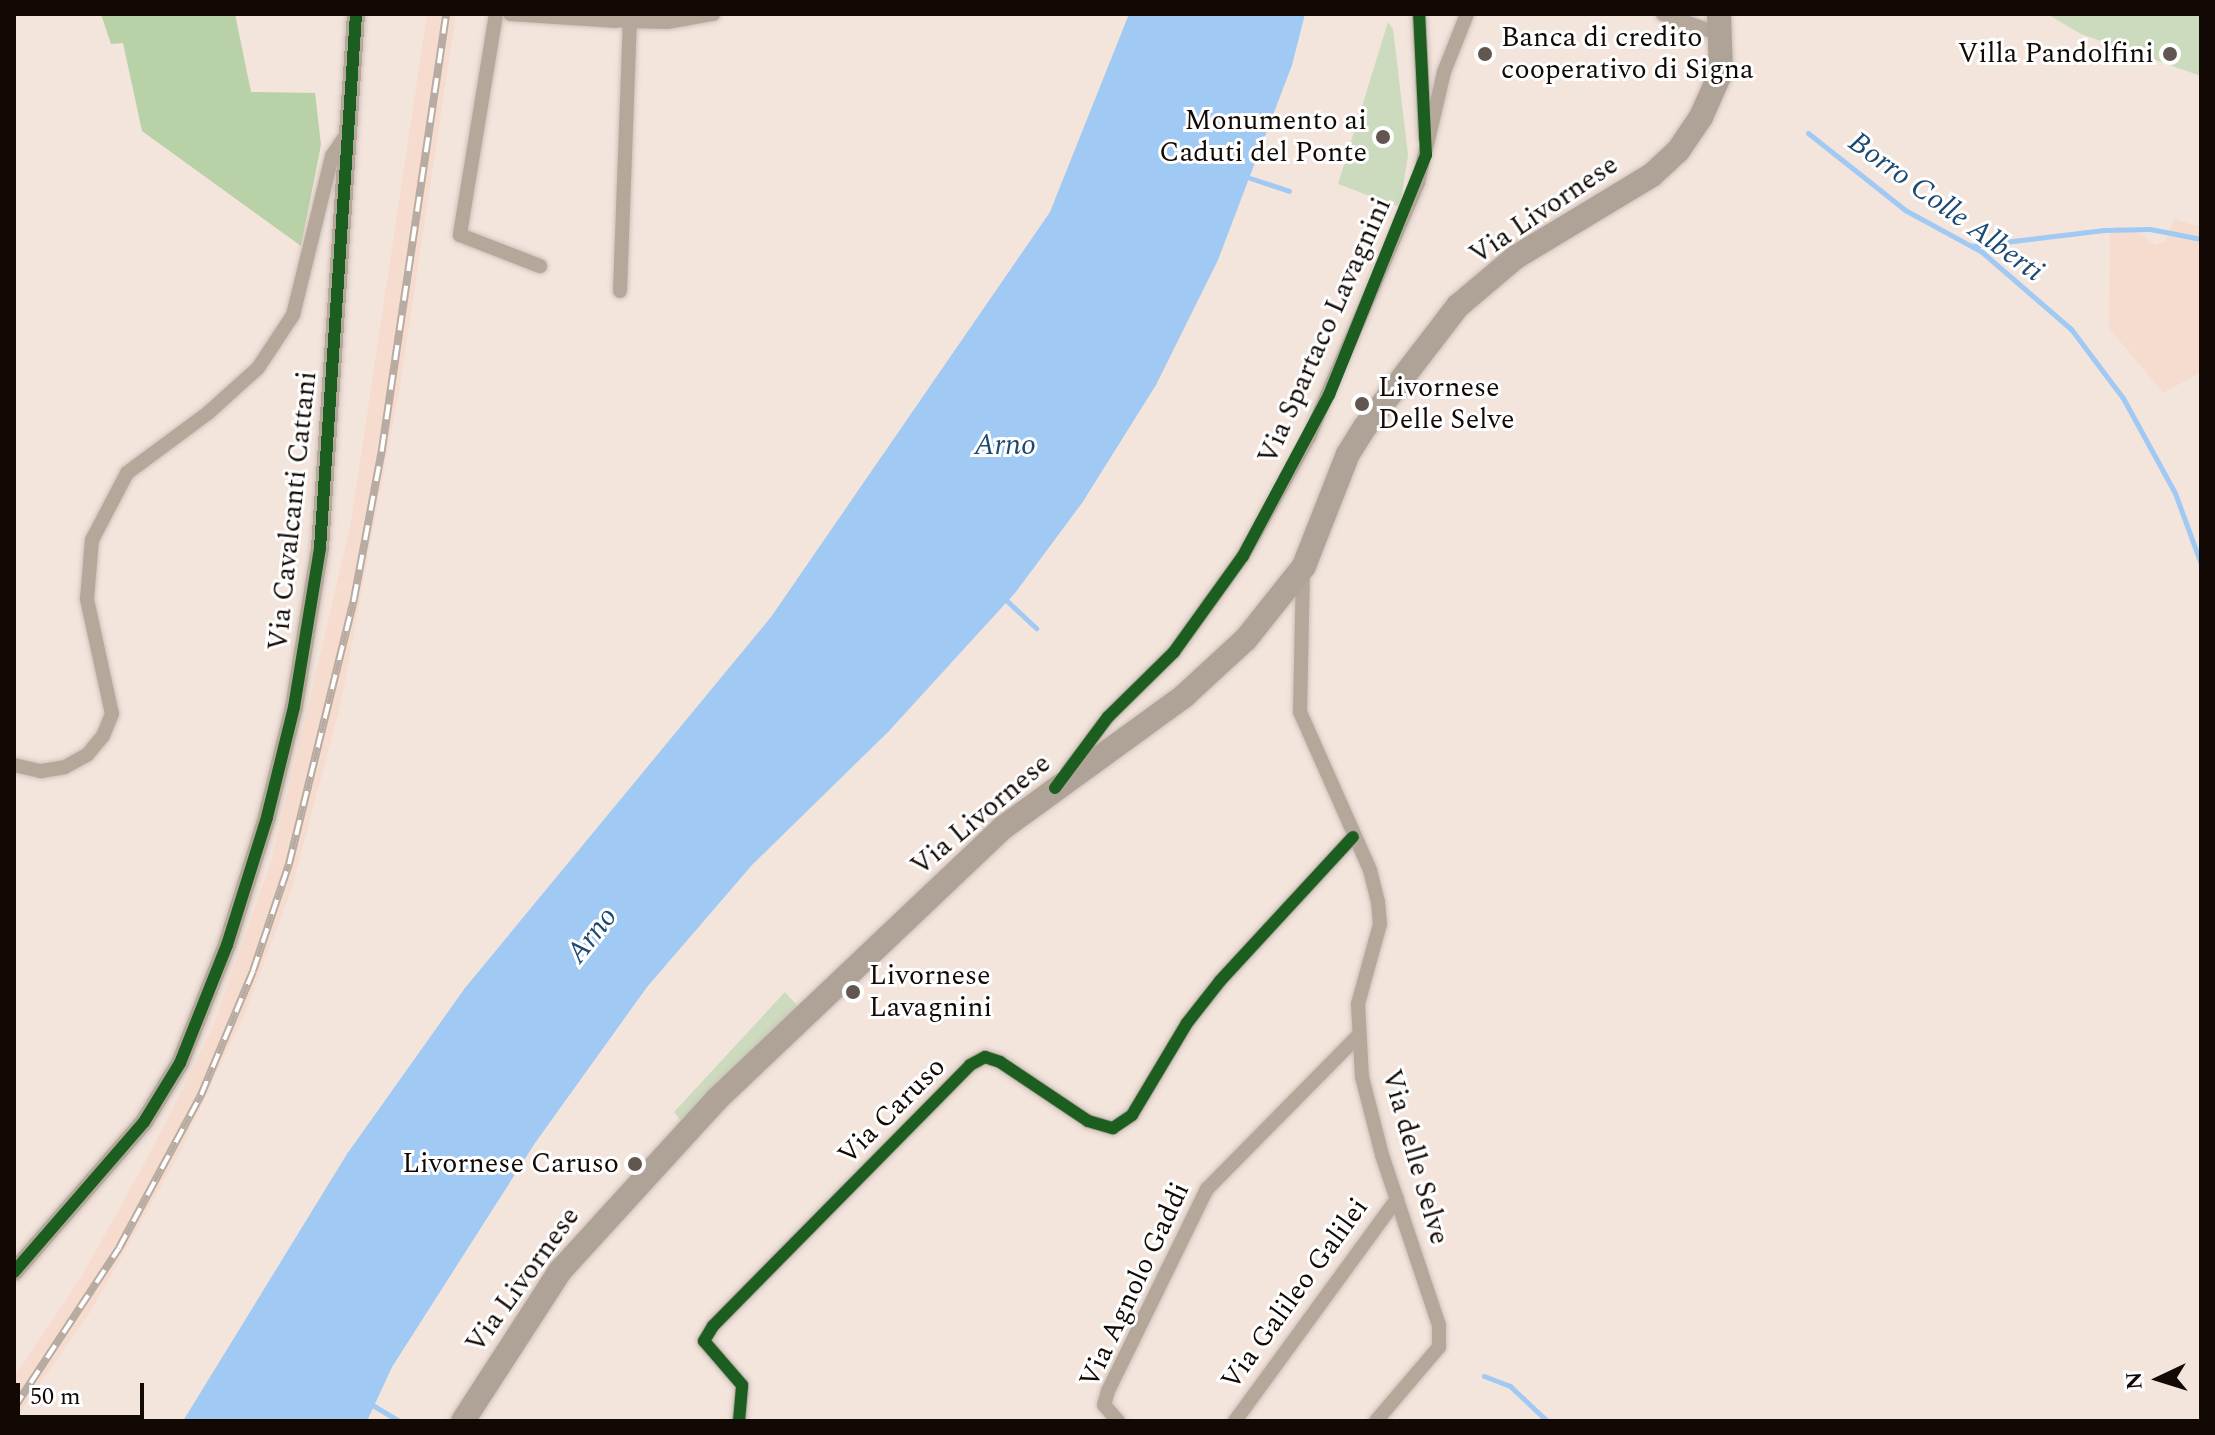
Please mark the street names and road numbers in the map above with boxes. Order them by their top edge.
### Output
street label: Via Livornese [1463,148,1625,272]
street label: Via Spartaco Lavagnini [1251,193,1399,469]
street label: Via Cavalcanti Cattani [262,370,324,652]
street label: Via Livornese [904,747,1058,883]
street label: Via Caruso [831,1050,953,1172]
street label: Via delle Selve [1374,1066,1456,1248]
street label: Via Agnolo Gaddi [1073,1177,1197,1393]
street label: Via Galileo Galilei [1214,1192,1376,1396]
street label: Via Livornese [459,1201,587,1359]

